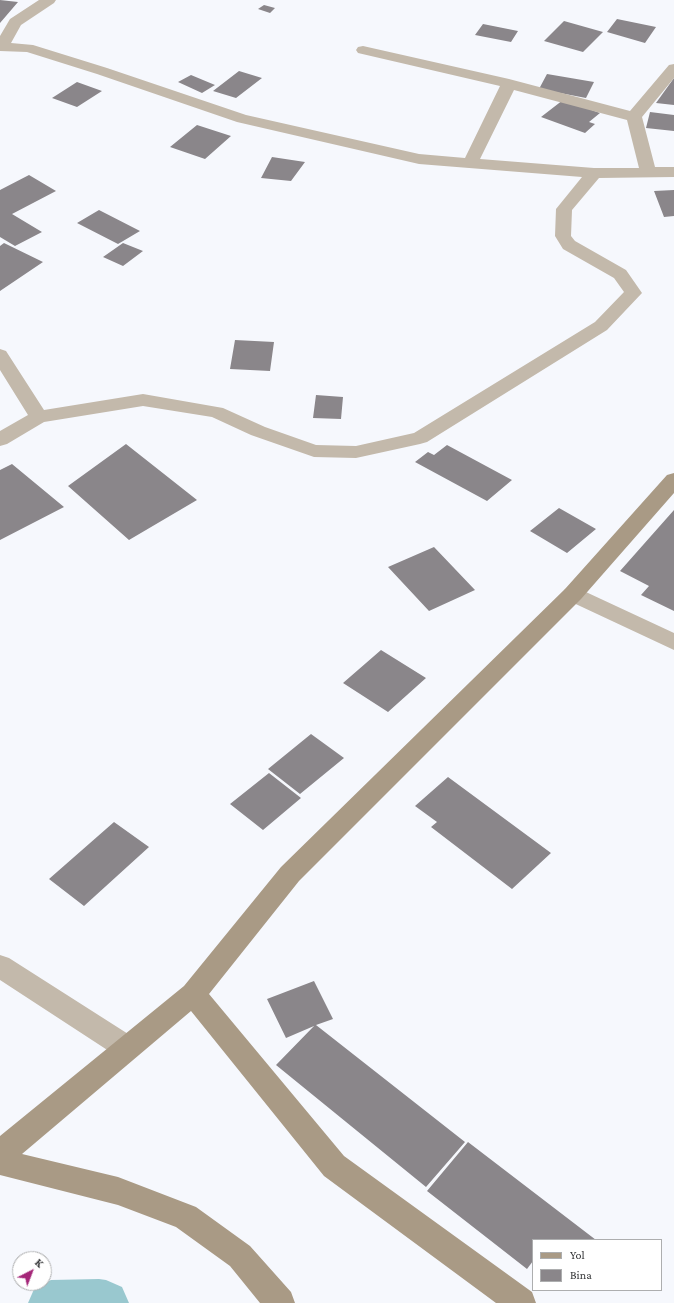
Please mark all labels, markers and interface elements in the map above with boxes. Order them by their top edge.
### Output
legend [532,1239,662,1291]
text: Yol [570,1248,585,1262]
north arrow [12,1251,52,1291]
text: K [33,1256,46,1270]
text: Bina [570,1268,592,1282]

